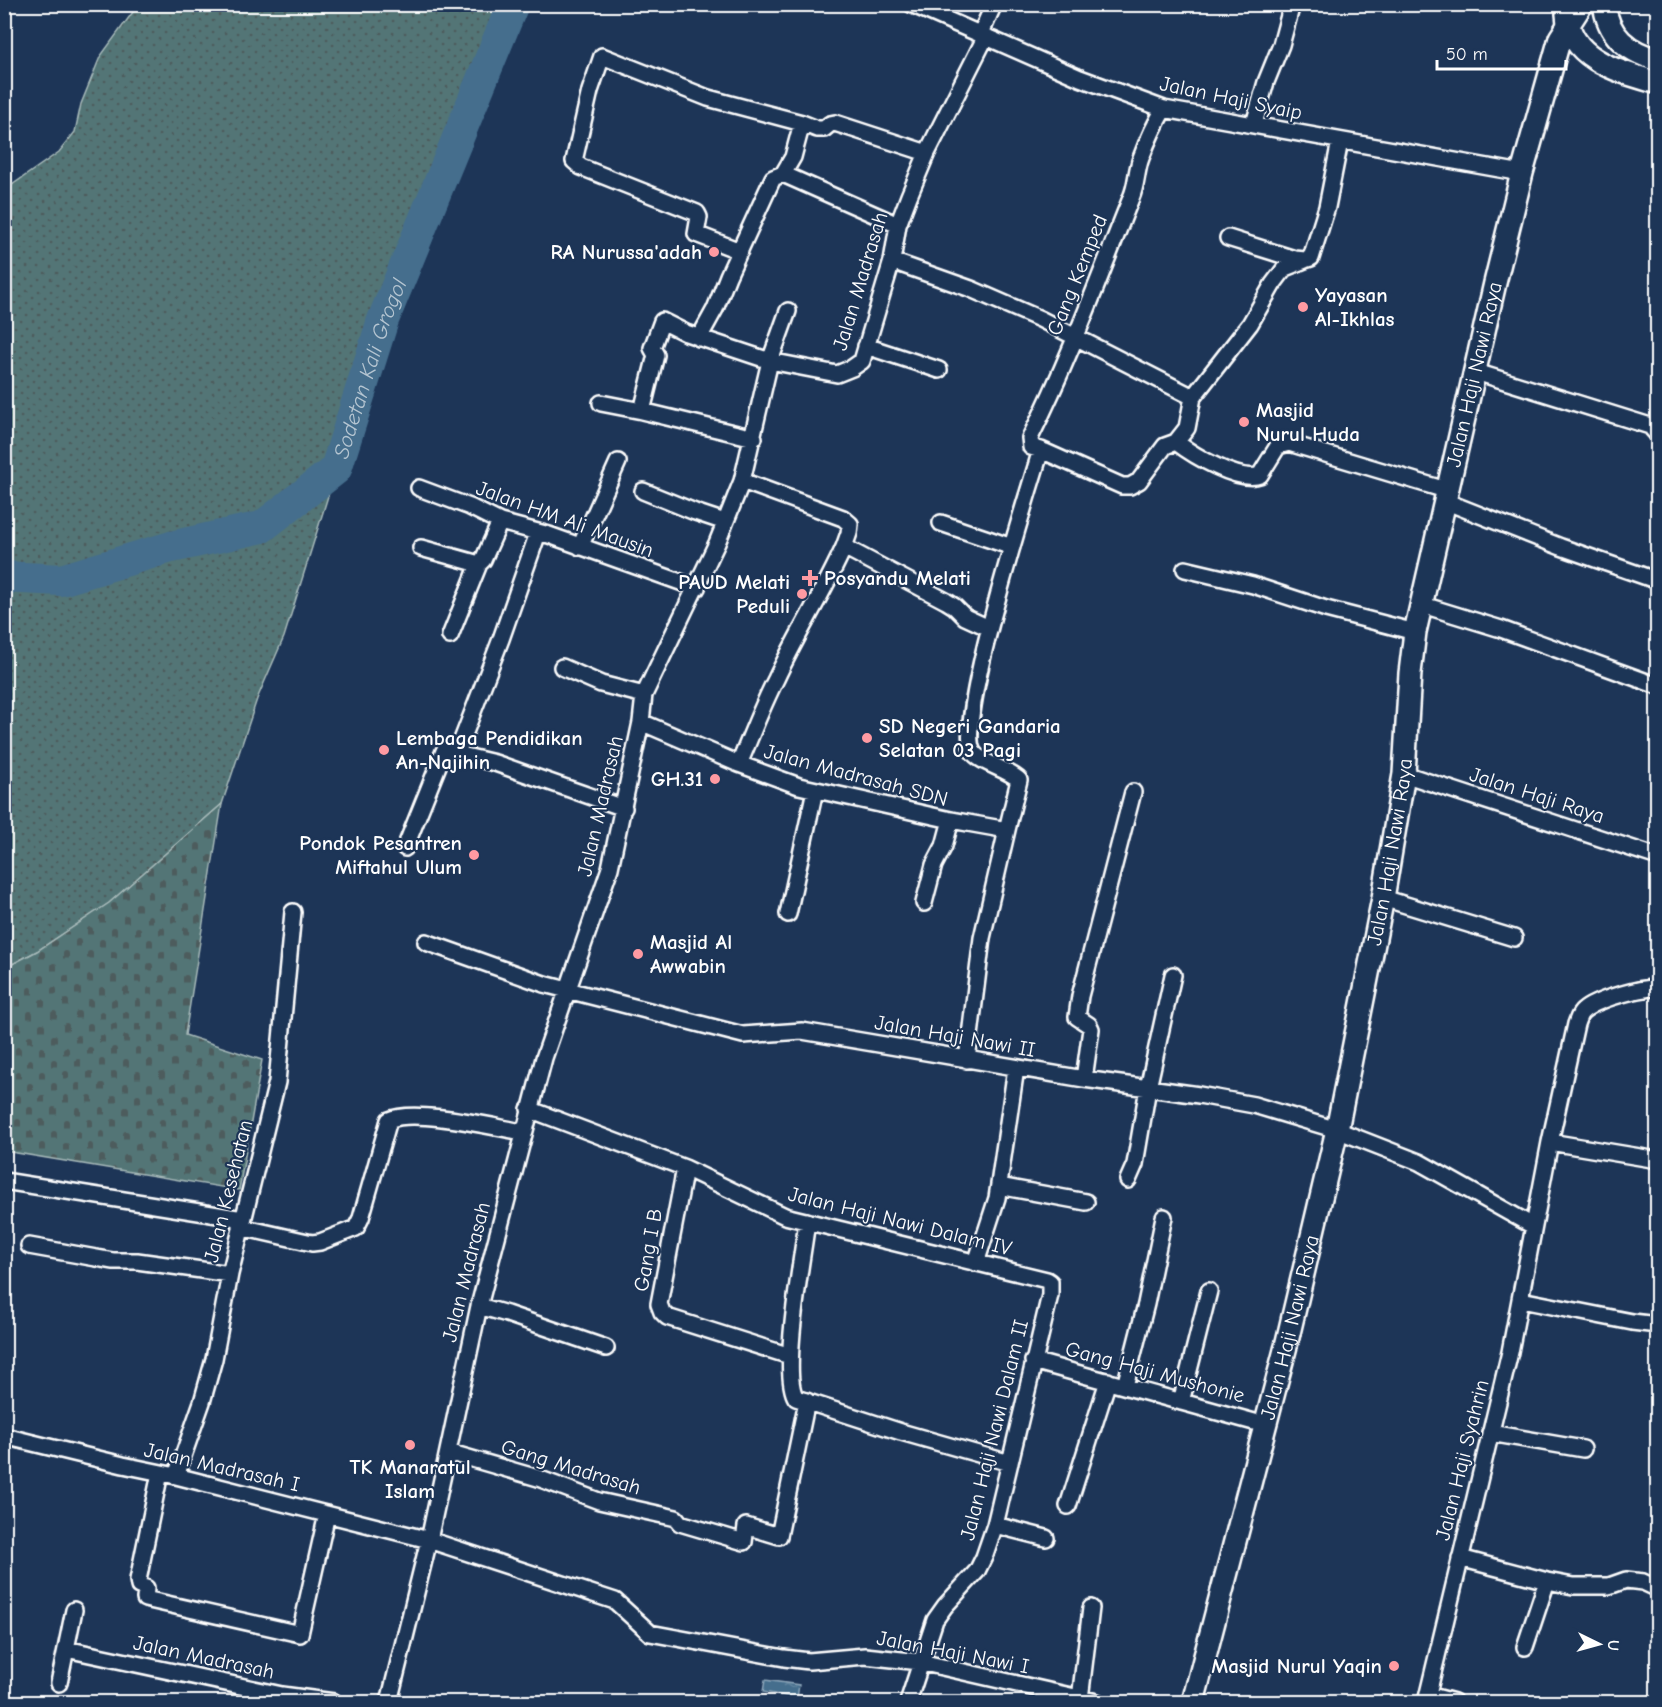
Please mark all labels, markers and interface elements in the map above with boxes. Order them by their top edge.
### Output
scale bar [1437,33,1566,71]
text: 50 m [1446,44,1488,65]
street label: Jalan Haji Syaip [1158,71,1304,125]
street label: Jalan Madrasah [828,209,892,353]
street label: Gang Kemped [1042,211,1112,339]
place label: RA Nurussa'adah [551,240,702,264]
marker: RA Nurussa'adah [707,245,721,259]
water label: Sodetan Kali Grogol [328,274,413,462]
street label: Jalan Haji Nawi Raya [1441,279,1507,469]
place label: Yayasan Al-Ikhlas [1315,283,1395,331]
marker: Yayasan Al-Ikhlas [1296,300,1310,314]
place label: Masjid Nurul Huda [1256,398,1360,446]
marker: Masjid Nurul Huda [1237,415,1251,429]
street label: Jalan HM Ali Mausin [473,476,657,562]
place label: Posyandu Melati [824,566,971,590]
marker: Posyandu Melati [801,569,819,587]
place label: PAUD Melati Peduli [678,570,790,618]
marker: PAUD Melati Peduli [795,587,809,601]
place label: SD Negeri Gandaria Selatan 03 Pagi [879,714,1061,762]
place label: Lembaga Pendidikan An-Najihin [396,726,583,774]
marker: SD Negeri Gandaria Selatan 03 Pagi [860,731,874,745]
street label: Jalan Madrasah [572,733,628,879]
street label: Jalan Madrasah SDN [762,739,950,811]
marker: Lembaga Pendidikan An-Najihin [377,743,391,757]
street label: Jalan Haji Nawi Raya [1362,758,1417,948]
street label: Jalan Haji Raya [1467,762,1607,828]
place label: GH.31 [651,767,703,791]
marker: GH.31 [708,772,722,786]
place label: Pondok Pesantren Miftahul Ulum [299,831,462,879]
marker: Pondok Pesantren Miftahul Ulum [467,848,481,862]
place label: Masjid Al Awwabin [650,930,732,978]
marker: Masjid Al Awwabin [631,947,645,961]
street label: Jalan Haji Nawi II [873,1010,1037,1062]
street label: Jalan Kesehatan [199,1117,257,1265]
street label: Jalan Haji Nawi Dalam IV [786,1182,1015,1261]
street label: Jalan Madrasah [437,1199,495,1345]
street label: Gang I B [629,1207,667,1293]
street label: Jalan Haji Nawi Raya [1255,1233,1324,1422]
street label: Jalan Haji Nawi Dalam II [955,1317,1033,1543]
street label: Gang Haji Mushonie [1063,1337,1247,1407]
street label: Jalan Haji Syahrin [1430,1377,1494,1543]
street label: Gang Madrasah [498,1434,644,1500]
street label: Jalan Madrasah I [142,1437,302,1497]
marker: TK Manaratul Islam [403,1438,417,1452]
place label: TK Manaratul Islam [349,1455,471,1503]
north arrow [1569,1614,1629,1674]
street label: Jalan Haji Nawi I [875,1625,1031,1679]
street label: Jalan Madrasah [131,1630,277,1684]
text: U [1604,1639,1622,1651]
place label: Masjid Nurul Yaqin [1211,1654,1382,1678]
marker: Masjid Nurul Yaqin [1387,1659,1401,1673]

